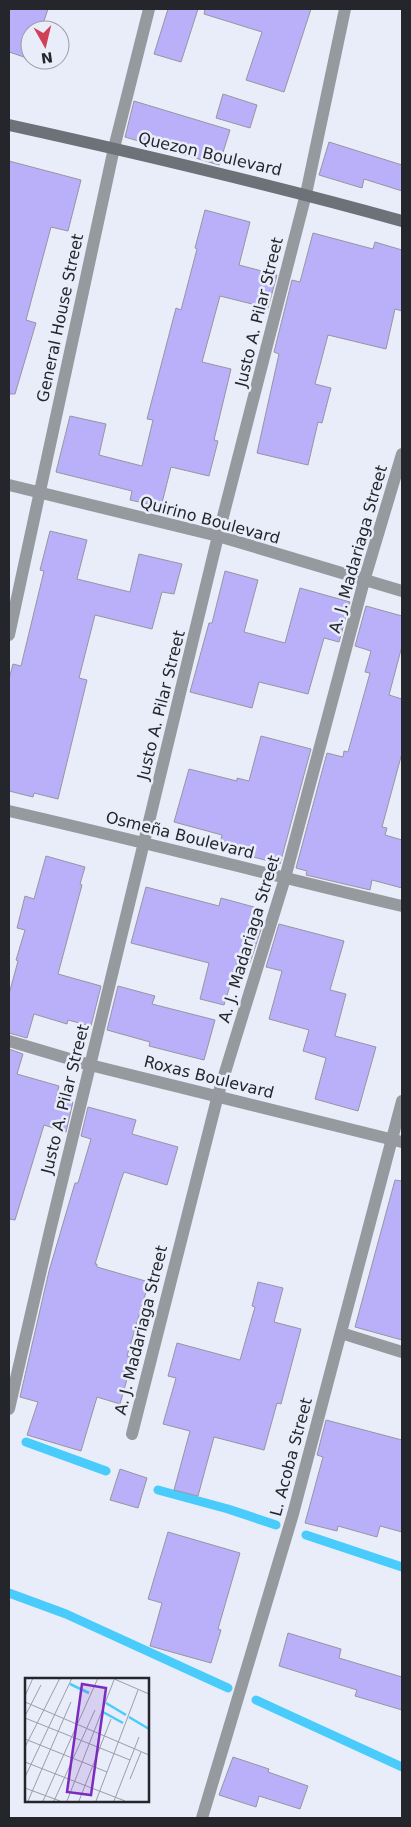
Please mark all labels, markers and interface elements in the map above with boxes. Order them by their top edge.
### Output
north arrow [20,20,70,70]
text: N [40,49,54,67]
street label: Quezon Boulevard [136,128,284,180]
street label: General House Street [33,232,87,404]
street label: Justo A. Pilar Street [231,235,287,390]
street label: A. J. Madariaga Street [325,463,391,635]
street label: Quirino Boulevard [138,492,282,548]
street label: Justo A. Pilar Street [133,628,189,783]
street label: Osmeña Boulevard [104,807,256,863]
street label: A. J. Madariaga Street [215,853,283,1025]
street label: Justo A. Pilar Street [37,1022,93,1177]
street label: Roxas Boulevard [142,1052,276,1102]
street label: A. J. Madariaga Street [111,1243,171,1417]
street label: L. Acoba Street [266,1396,316,1518]
inset map [25,1678,149,1802]

